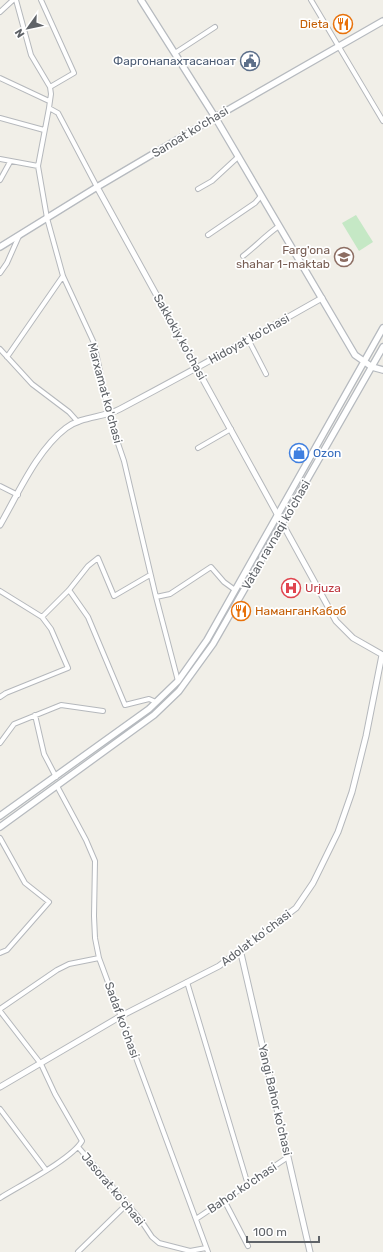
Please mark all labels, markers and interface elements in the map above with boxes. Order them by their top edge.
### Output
north arrow [8,8,48,48]
restaurant icon: Dieta [332,13,354,35]
place label: Dieta [300,17,329,31]
text: N [12,26,28,40]
public building icon: Фаргонапахтасаноат [239,50,261,72]
place label: Фаргонапахтасаноат [113,54,236,68]
street label: Sanoat ko'chasi [149,104,231,160]
place label: Farg'ona shahar 1-maktab [236,243,330,271]
school or university icon: Farg'ona shahar 1-maktab [333,246,355,268]
street label: Sakkokiy ko'chasi [151,292,209,382]
street label: Hidoyat ko'chasi [206,311,292,367]
street label: Marxamat koʻchasi [85,341,125,445]
shop icon: Ozon [288,442,310,464]
place label: Ozon [313,446,341,460]
street label: Vatan ravnaqi ko'chasi [239,478,313,592]
hospital icon: Urjuza [280,577,302,599]
place label: Urjuza [305,581,341,595]
restaurant icon: НаманганКабоб [230,600,252,622]
place label: НаманганКабоб [255,604,347,618]
street label: Adolat koʻchasi [218,907,294,969]
street label: Sadaf koʻchasi [102,980,142,1060]
street label: Yangi Bahor ko'chasi [255,1043,295,1157]
street label: Jasorat koʻchasi [78,1150,148,1228]
street label: Bahor ko'chasi [205,1160,279,1216]
scale bar [247,1218,319,1244]
text: 100 m [253,1225,287,1239]

